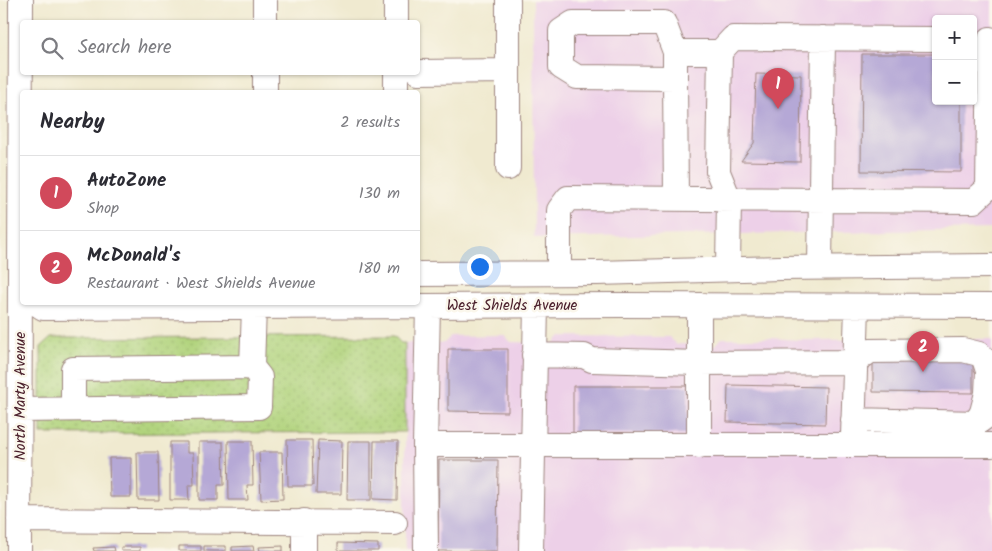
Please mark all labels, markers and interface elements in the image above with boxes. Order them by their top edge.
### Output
map controls [932,15,977,105]
button: + [932,15,977,60]
search box [20,20,420,75]
text: Search here [78,33,172,63]
icon: search [38,34,66,62]
button: − [932,60,977,105]
pin: 1 [762,68,794,109]
text: Nearby [40,106,105,139]
text: 2 results [340,110,400,135]
text: AutoZone [87,166,166,196]
text: 1 [54,181,58,206]
text: 130 m [359,181,400,206]
text: Shop [87,196,119,221]
text: McDonald's [87,241,181,271]
your location [467,254,493,280]
text: 2 [51,256,61,281]
text: 180 m [358,256,400,281]
text: Restaurant · West Shields Avenue [87,271,315,296]
street label: West Shields Avenue [447,294,578,318]
street label: North Marty Avenue [9,331,33,460]
pin: 2 [907,331,939,372]

